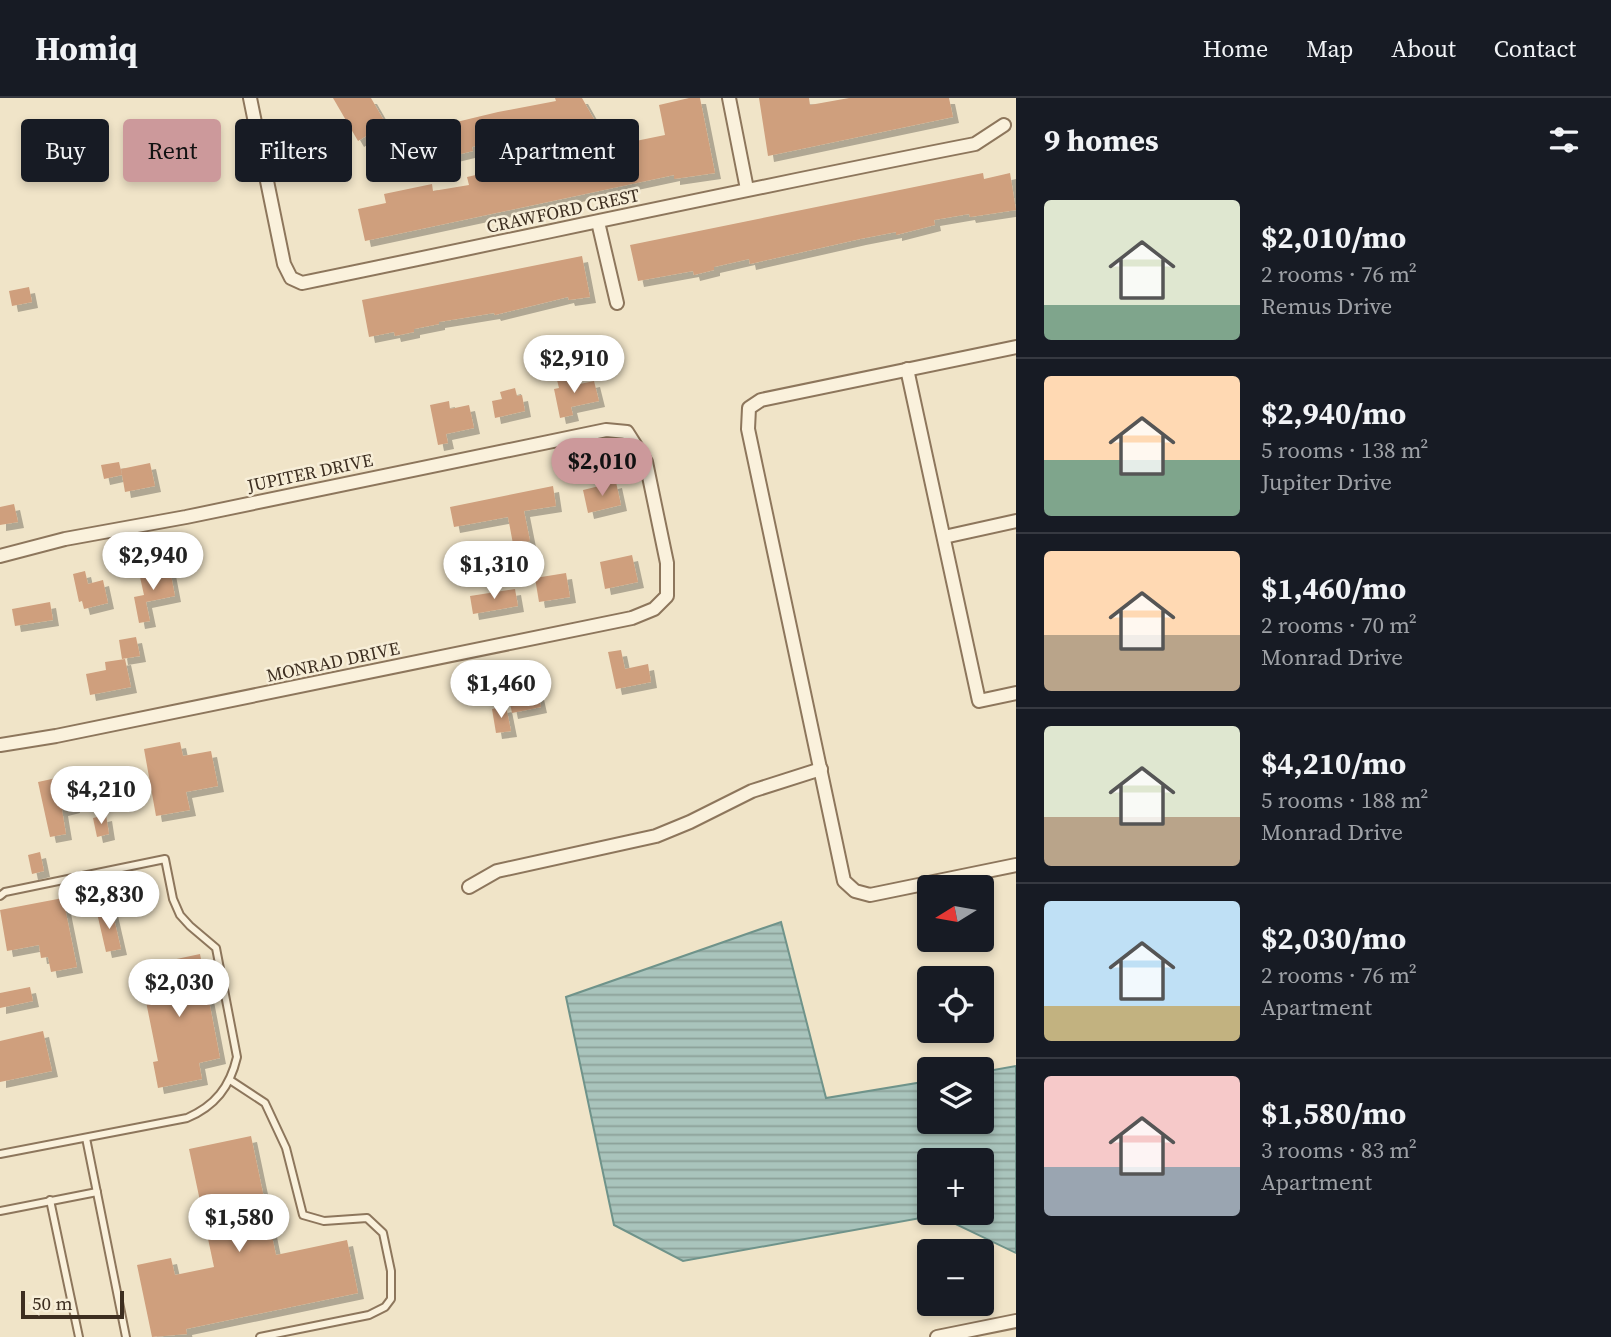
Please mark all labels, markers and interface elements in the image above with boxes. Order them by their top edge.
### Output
text: Homiq [35,26,138,71]
text: Home [1203,32,1268,65]
text: Map [1306,32,1353,65]
text: About [1391,32,1456,65]
text: Contact [1494,32,1576,65]
chip: Buy [21,119,109,182]
chip: Rent [123,119,221,182]
chip: Filters [235,119,352,182]
chip: New [366,119,461,182]
chip: Apartment [475,119,639,182]
text: 9 homes [1044,120,1159,161]
icon: filters [1545,121,1583,159]
street label: CRAWFORD CREST [484,182,642,239]
text: $2,010/mo [1261,217,1406,258]
icon: home [1100,228,1184,312]
text: 2 rooms · 76 m² [1261,258,1417,290]
text: Remus Drive [1261,290,1392,322]
pin: $2,910 [517,336,631,395]
text: $2,910 [539,342,609,374]
text: $2,940/mo [1261,393,1406,434]
icon: home [1100,404,1184,488]
text: 5 rooms · 138 m² [1261,434,1428,466]
pin: $2,010 [545,438,659,498]
text: $2,010 [567,445,637,477]
street label: JUPITER DRIVE [244,447,375,498]
text: Jupiter Drive [1261,466,1392,498]
pin: $2,940 [96,532,210,592]
text: $2,940 [118,539,188,571]
pin: $1,310 [437,542,551,601]
text: $1,310 [459,548,529,580]
text: $1,460/mo [1261,568,1406,609]
icon: home [1100,579,1184,663]
text: 2 rooms · 70 m² [1261,609,1417,641]
street label: MONRAD DRIVE [264,635,402,688]
text: Monrad Drive [1261,641,1403,673]
pin: $1,460 [444,660,558,720]
text: $1,460 [466,667,536,699]
text: $4,210/mo [1261,743,1406,784]
icon: home [1100,754,1184,838]
pin: $4,210 [44,766,158,826]
text: $4,210 [66,773,136,805]
text: 5 rooms · 188 m² [1261,784,1428,816]
text: Monrad Drive [1261,816,1403,848]
pin: $2,830 [52,872,166,931]
north arrow [917,875,994,952]
map controls [917,875,994,1316]
text: $2,830 [74,878,144,910]
text: $2,030/mo [1261,918,1406,959]
icon: home [1100,929,1184,1013]
text: 2 rooms · 76 m² [1261,959,1417,991]
pin: $2,030 [122,960,236,1019]
text: $2,030 [144,966,214,998]
button: locate [917,966,994,1043]
text: Apartment [1261,991,1372,1023]
button: layers [917,1057,994,1134]
text: $1,580/mo [1261,1093,1406,1134]
icon: home [1100,1104,1184,1188]
text: 3 rooms · 83 m² [1261,1134,1417,1166]
button: + [917,1148,994,1225]
text: Apartment [1261,1166,1372,1198]
pin: $1,580 [182,1194,296,1254]
text: $1,580 [204,1201,274,1233]
button: − [917,1239,994,1316]
scale bar [21,1288,124,1320]
text: 50 m [32,1290,73,1316]

